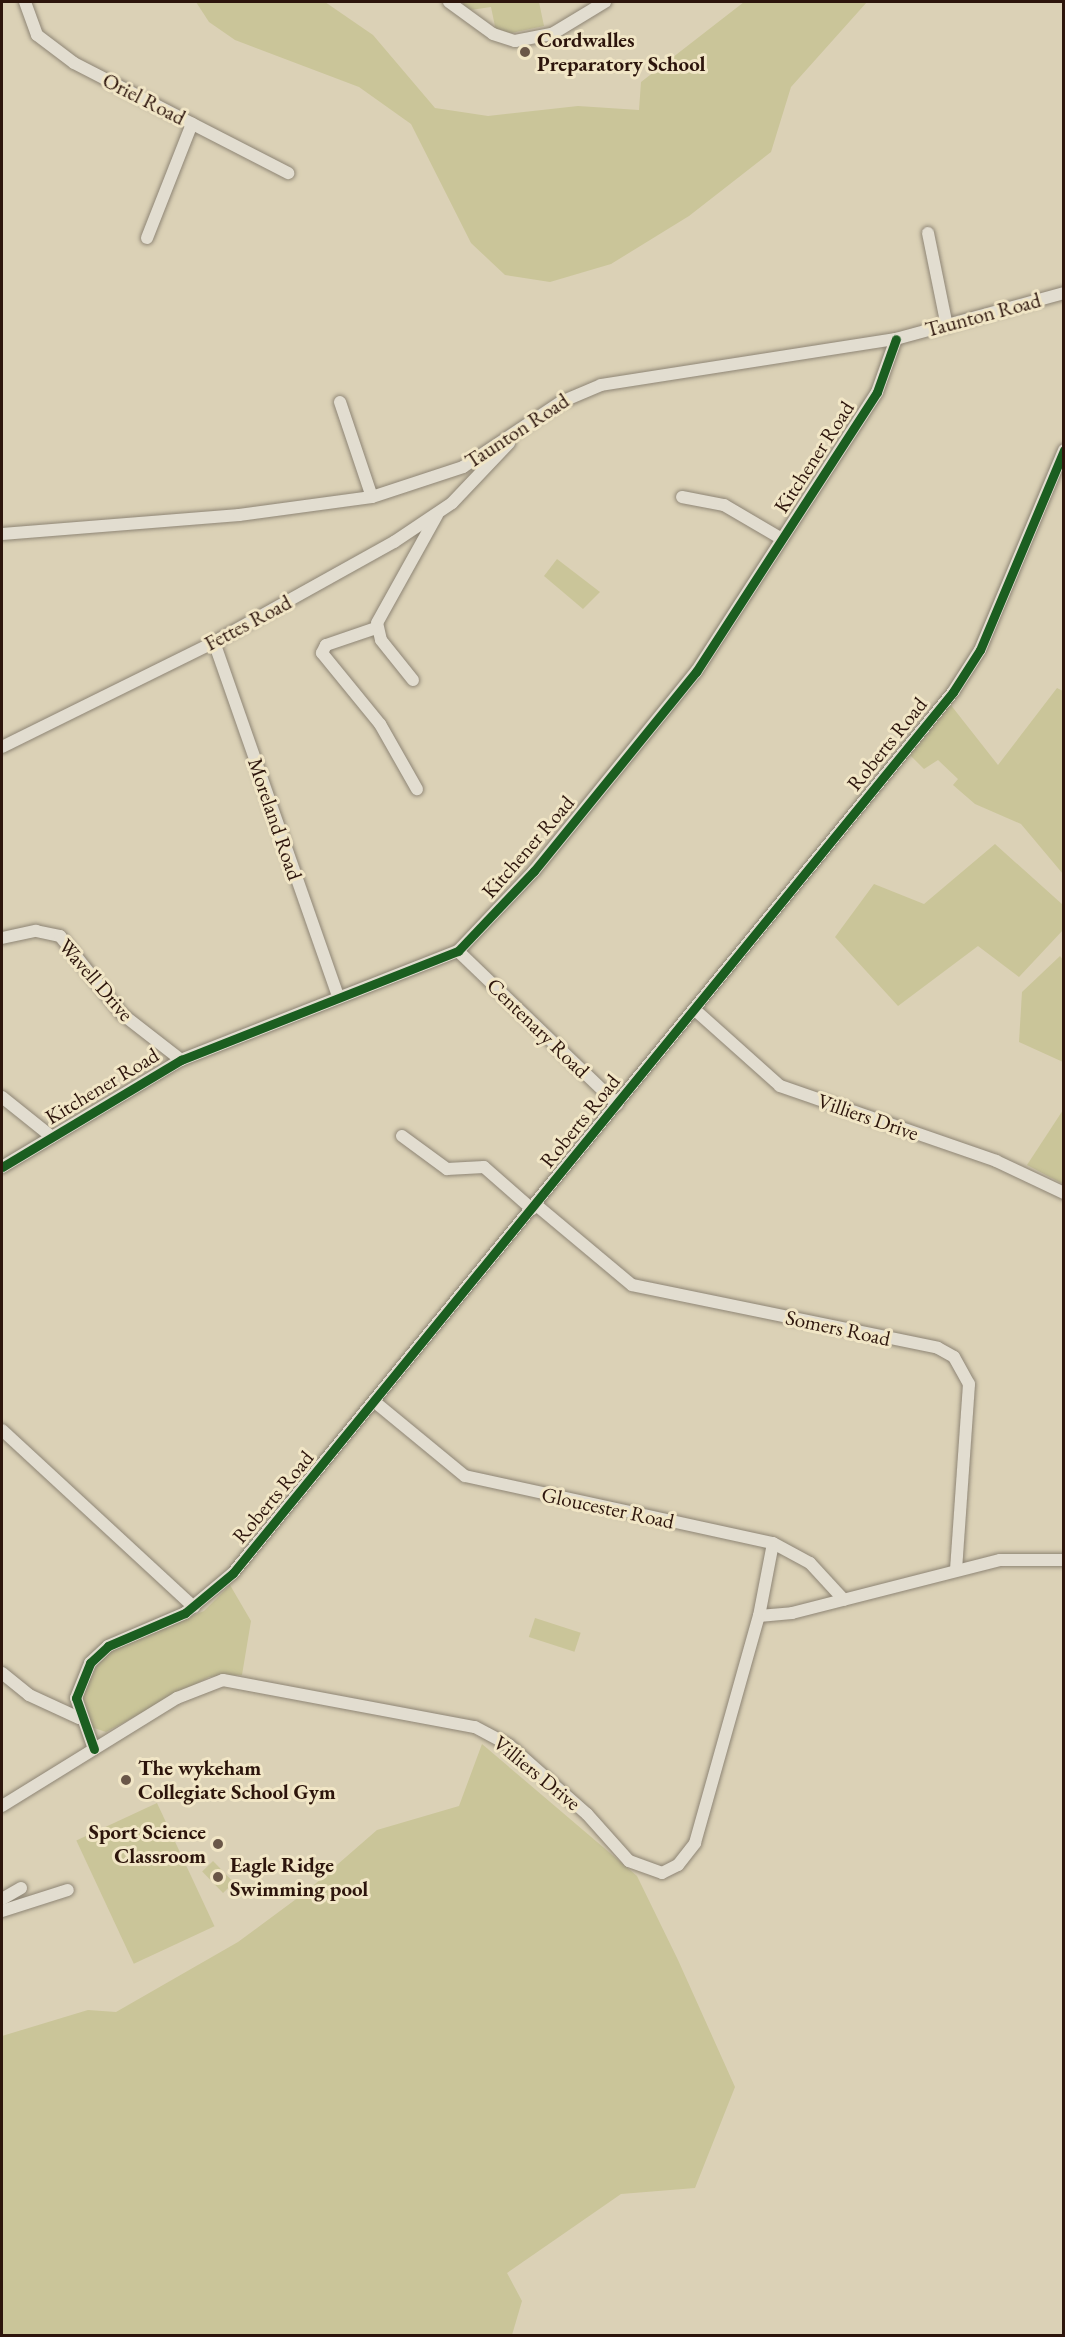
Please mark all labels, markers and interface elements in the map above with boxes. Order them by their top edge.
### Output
place label: Cordwalles Preparatory School [537,27,705,77]
marker: Cordwalles Preparatory School [518,45,532,59]
street label: Oriel Road [98,67,190,131]
street label: Taunton Road [922,287,1044,343]
street label: Taunton Road [460,388,574,474]
street label: Kitchener Road [769,396,859,518]
street label: Fettes Road [200,590,296,656]
street label: Roberts Road [842,692,932,796]
street label: Moreland Road [242,755,308,883]
street label: Kitchener Road [476,790,580,904]
street label: Wavell Drive [53,934,139,1026]
street label: Centenary Road [481,973,595,1083]
street label: Kitchener Road [41,1042,163,1130]
street label: Roberts Road [535,1069,625,1173]
street label: Villiers Drive [814,1088,922,1146]
street label: Somers Road [783,1305,893,1351]
street label: Roberts Road [227,1446,319,1548]
street label: Gloucester Road [539,1482,677,1534]
street label: Villiers Drive [488,1730,586,1816]
place label: The wykeham Collegiate School Gym [138,1755,336,1805]
marker: The wykeham Collegiate School Gym [119,1773,133,1787]
place label: Sport Science Classroom [89,1819,206,1869]
marker: Sport Science Classroom [211,1837,225,1851]
place label: Eagle Ridge Swimming pool [230,1852,368,1902]
marker: Eagle Ridge Swimming pool [211,1870,225,1884]

